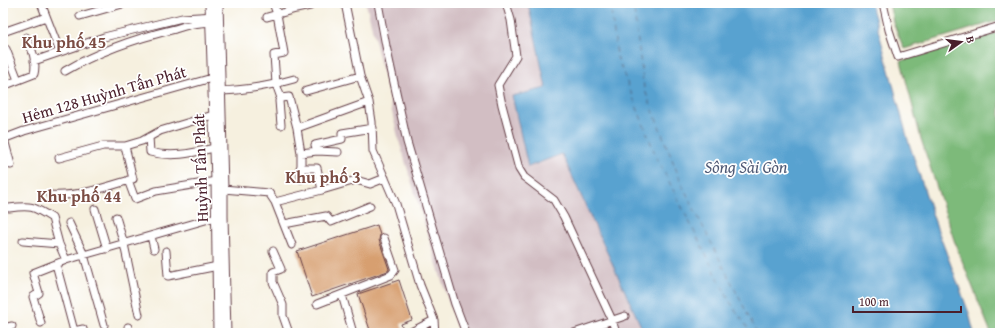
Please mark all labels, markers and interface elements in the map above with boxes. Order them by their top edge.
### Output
north arrow [941,22,981,62]
district label: Khu phố 45 [22,29,106,54]
text: B [962,34,979,45]
street label: Hẻm 128 Huỳnh Tấn Phát [19,59,189,129]
street label: Huỳnh Tấn Phát [186,113,214,223]
water label: Sông Sài Gòn [705,154,788,179]
district label: Khu phố 3 [285,164,361,189]
district label: Khu phố 44 [37,183,121,208]
scale bar [853,288,961,314]
text: 100 m [859,293,889,310]

